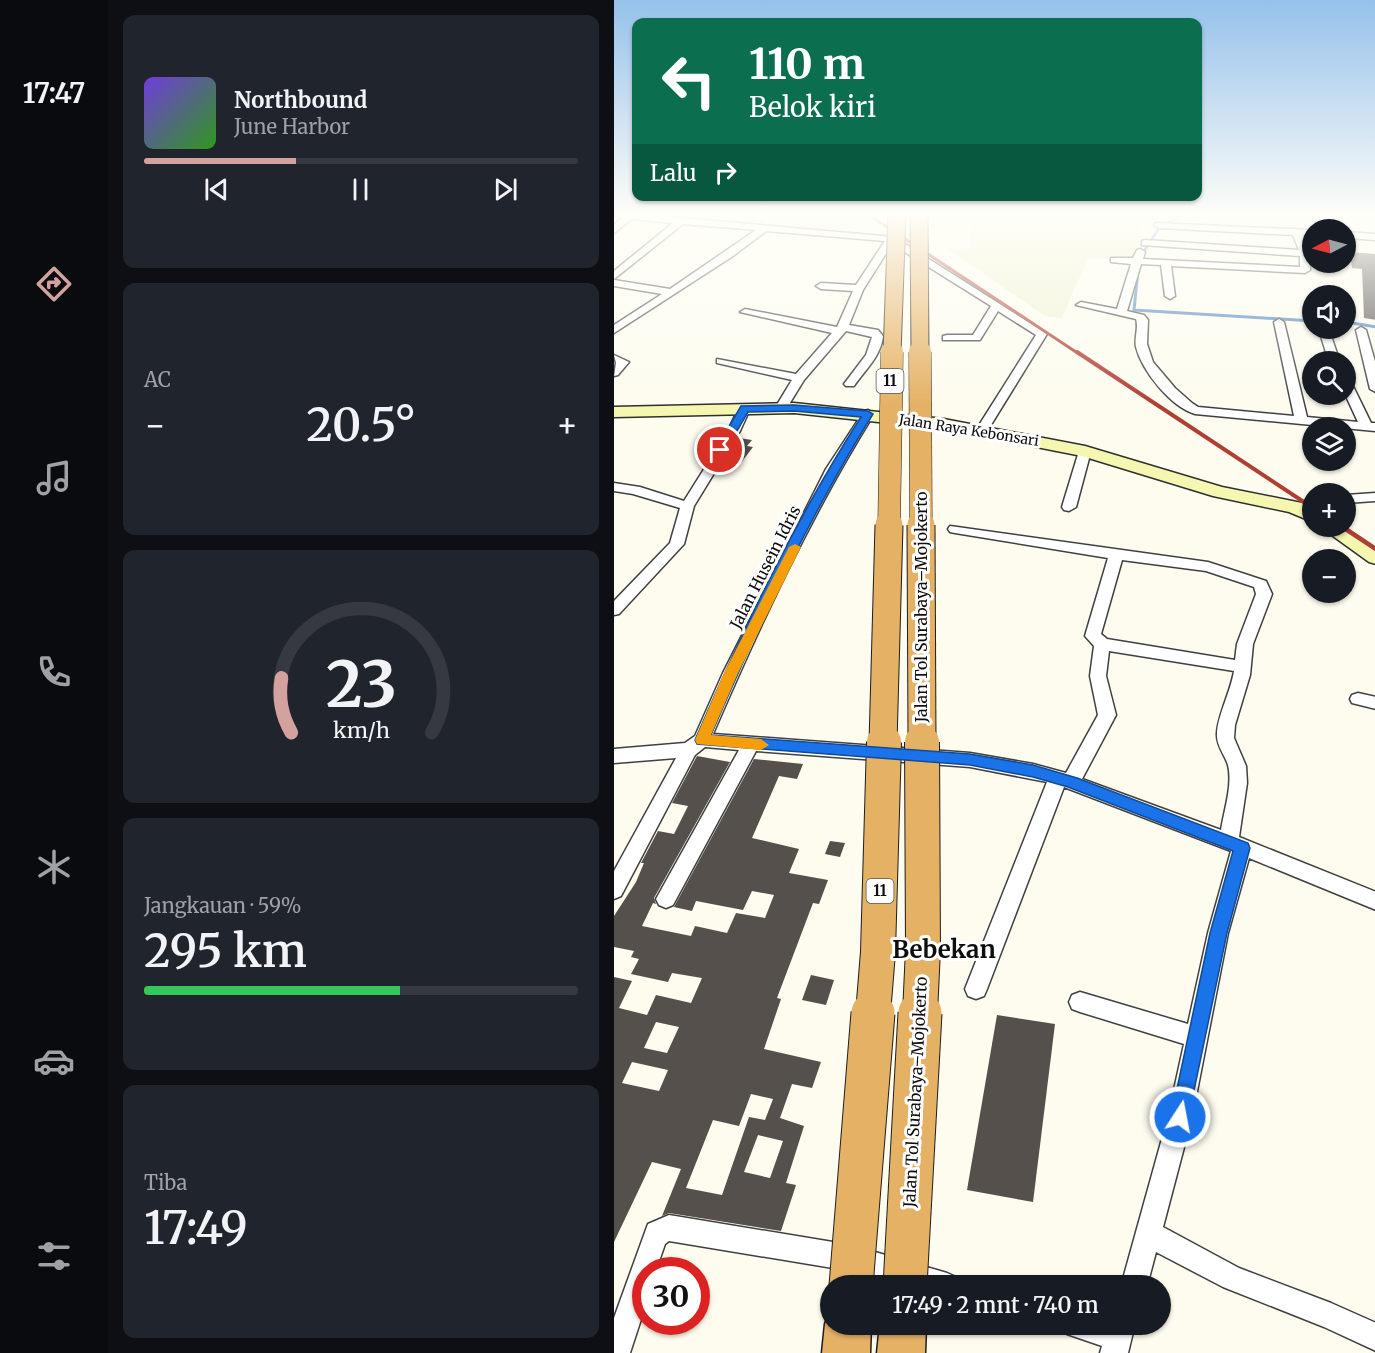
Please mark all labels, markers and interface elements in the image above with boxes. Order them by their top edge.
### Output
text: 110 m [749,38,865,90]
icon: left [650,42,728,120]
text: 17:47 [23,76,85,110]
text: Northbound [234,86,367,114]
text: Belok kiri [749,90,876,124]
text: June Harbor [234,114,350,139]
icon: right [709,156,742,189]
text: Lalu [650,159,697,187]
icon: previous [200,173,233,206]
icon: pause [344,173,377,206]
icon: next [489,173,522,206]
north arrow [1302,219,1356,273]
map controls [1302,219,1356,603]
icon: directions [33,263,75,305]
button: sound [1302,285,1356,339]
button: search [1302,351,1356,405]
text: AC [144,367,171,392]
road number: 11 [876,369,904,393]
text: 20.5° [306,397,416,453]
text: − [144,405,166,446]
text: + [556,405,578,446]
street label: Jalan Raya Kebonsari [897,410,1041,450]
button: layers [1302,417,1356,471]
pin [694,424,745,475]
icon: arrive [703,433,736,466]
icon: music [33,457,75,499]
button: + [1302,483,1356,537]
street label: Jalan Tol Surabaya–Mojokerto [911,491,931,724]
street label: Jalan Husein Idris [725,502,805,633]
button: − [1302,549,1356,603]
text: 23 [326,647,396,725]
icon: phone [33,651,75,693]
text: km/h [333,718,389,745]
icon: climate [33,846,75,888]
road number: 11 [866,879,894,903]
text: Jangkauan · 59% [144,893,302,918]
text: 295 km [144,923,307,979]
district label: Bebekan [892,934,996,965]
street label: Jalan Tol Surabaya–Mojokerto [899,976,931,1209]
icon: car [33,1040,75,1082]
position arrow [1148,1085,1212,1149]
text: Tiba [144,1170,187,1195]
text: 17:49 [144,1200,248,1256]
icon: filters [33,1235,75,1277]
speed limit sign: 30 [632,1257,710,1335]
text: 17:49 · 2 mnt · 740 m [892,1291,1099,1319]

